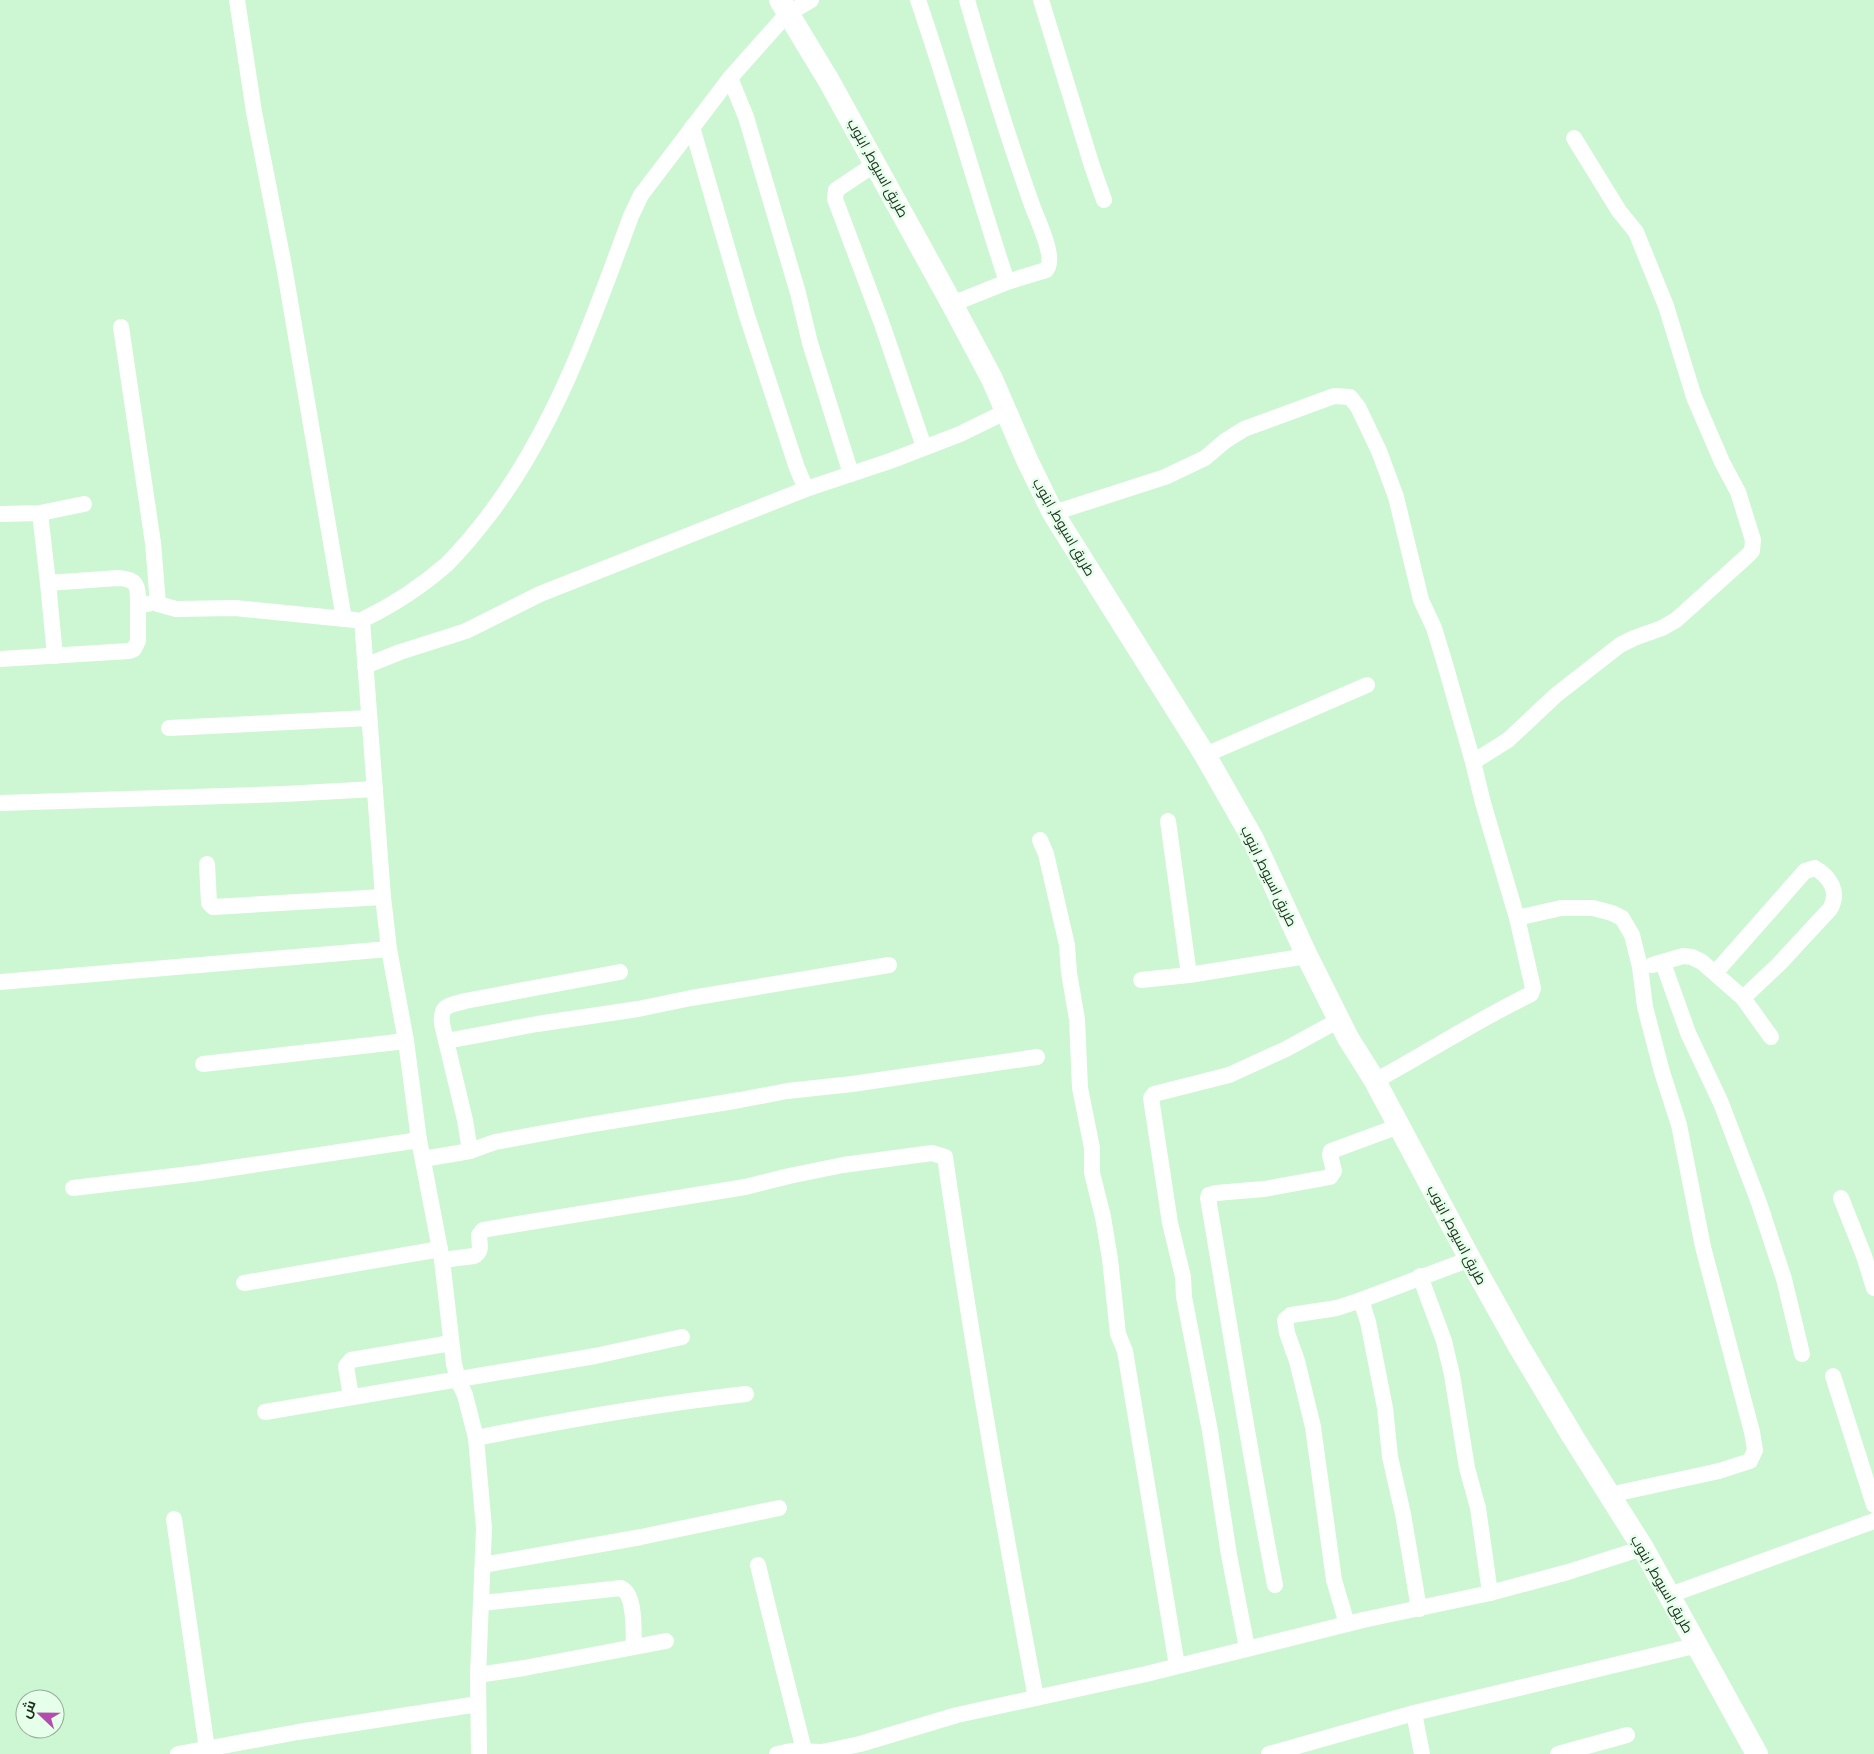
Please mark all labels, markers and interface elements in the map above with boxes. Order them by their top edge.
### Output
street label: طريق اسيوط, ابنوب [842,115,913,221]
street label: طريق اسيوط, ابنوب [1027,475,1099,580]
street label: طريق اسيوط, ابنوب [1235,823,1301,930]
street label: طريق اسيوط, ابنوب [1421,1182,1491,1289]
street label: طريق اسيوط, ابنوب [1625,1532,1697,1637]
north arrow [15,1689,65,1739]
text: ش [16,1697,42,1722]

